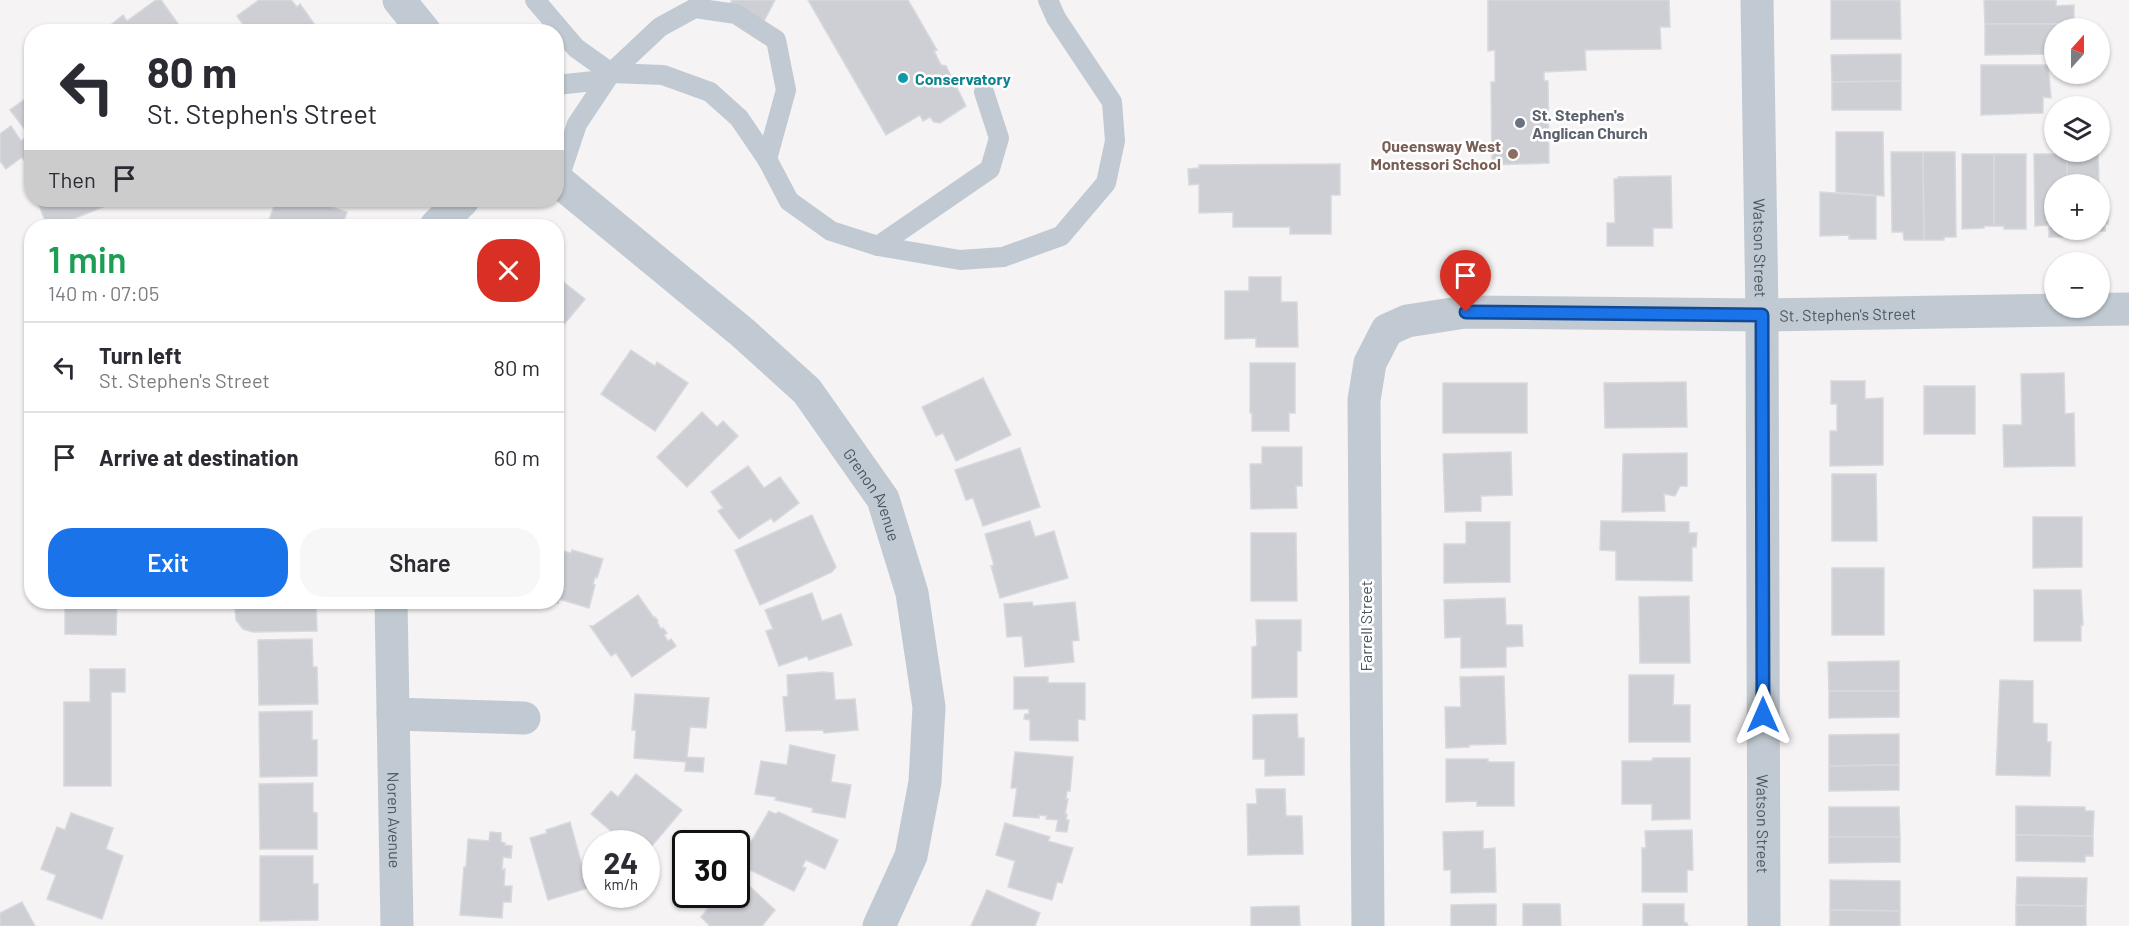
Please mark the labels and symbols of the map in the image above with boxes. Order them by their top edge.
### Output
north arrow [2044,18,2110,84]
place label: Conservatory [915,69,1011,88]
marker: Conservatory [896,71,910,85]
place label: St. Stephen's Anglican Church [1532,105,1648,142]
marker: St. Stephen's Anglican Church [1513,116,1527,130]
place label: Queensway West Montessori School [1370,136,1501,173]
marker: Queensway West Montessori School [1506,147,1520,161]
street label: Watson Street [1751,198,1771,298]
pin [1440,250,1491,312]
street label: St. Stephen's Street [1779,303,1916,324]
street label: Grenon Avenue [840,444,905,543]
street label: Farrell Street [1356,580,1375,672]
position arrow [1731,683,1795,747]
street label: Noren Avenue [385,772,405,868]
street label: Watson Street [1754,774,1773,874]
speed limit sign: 30 [672,830,750,908]

